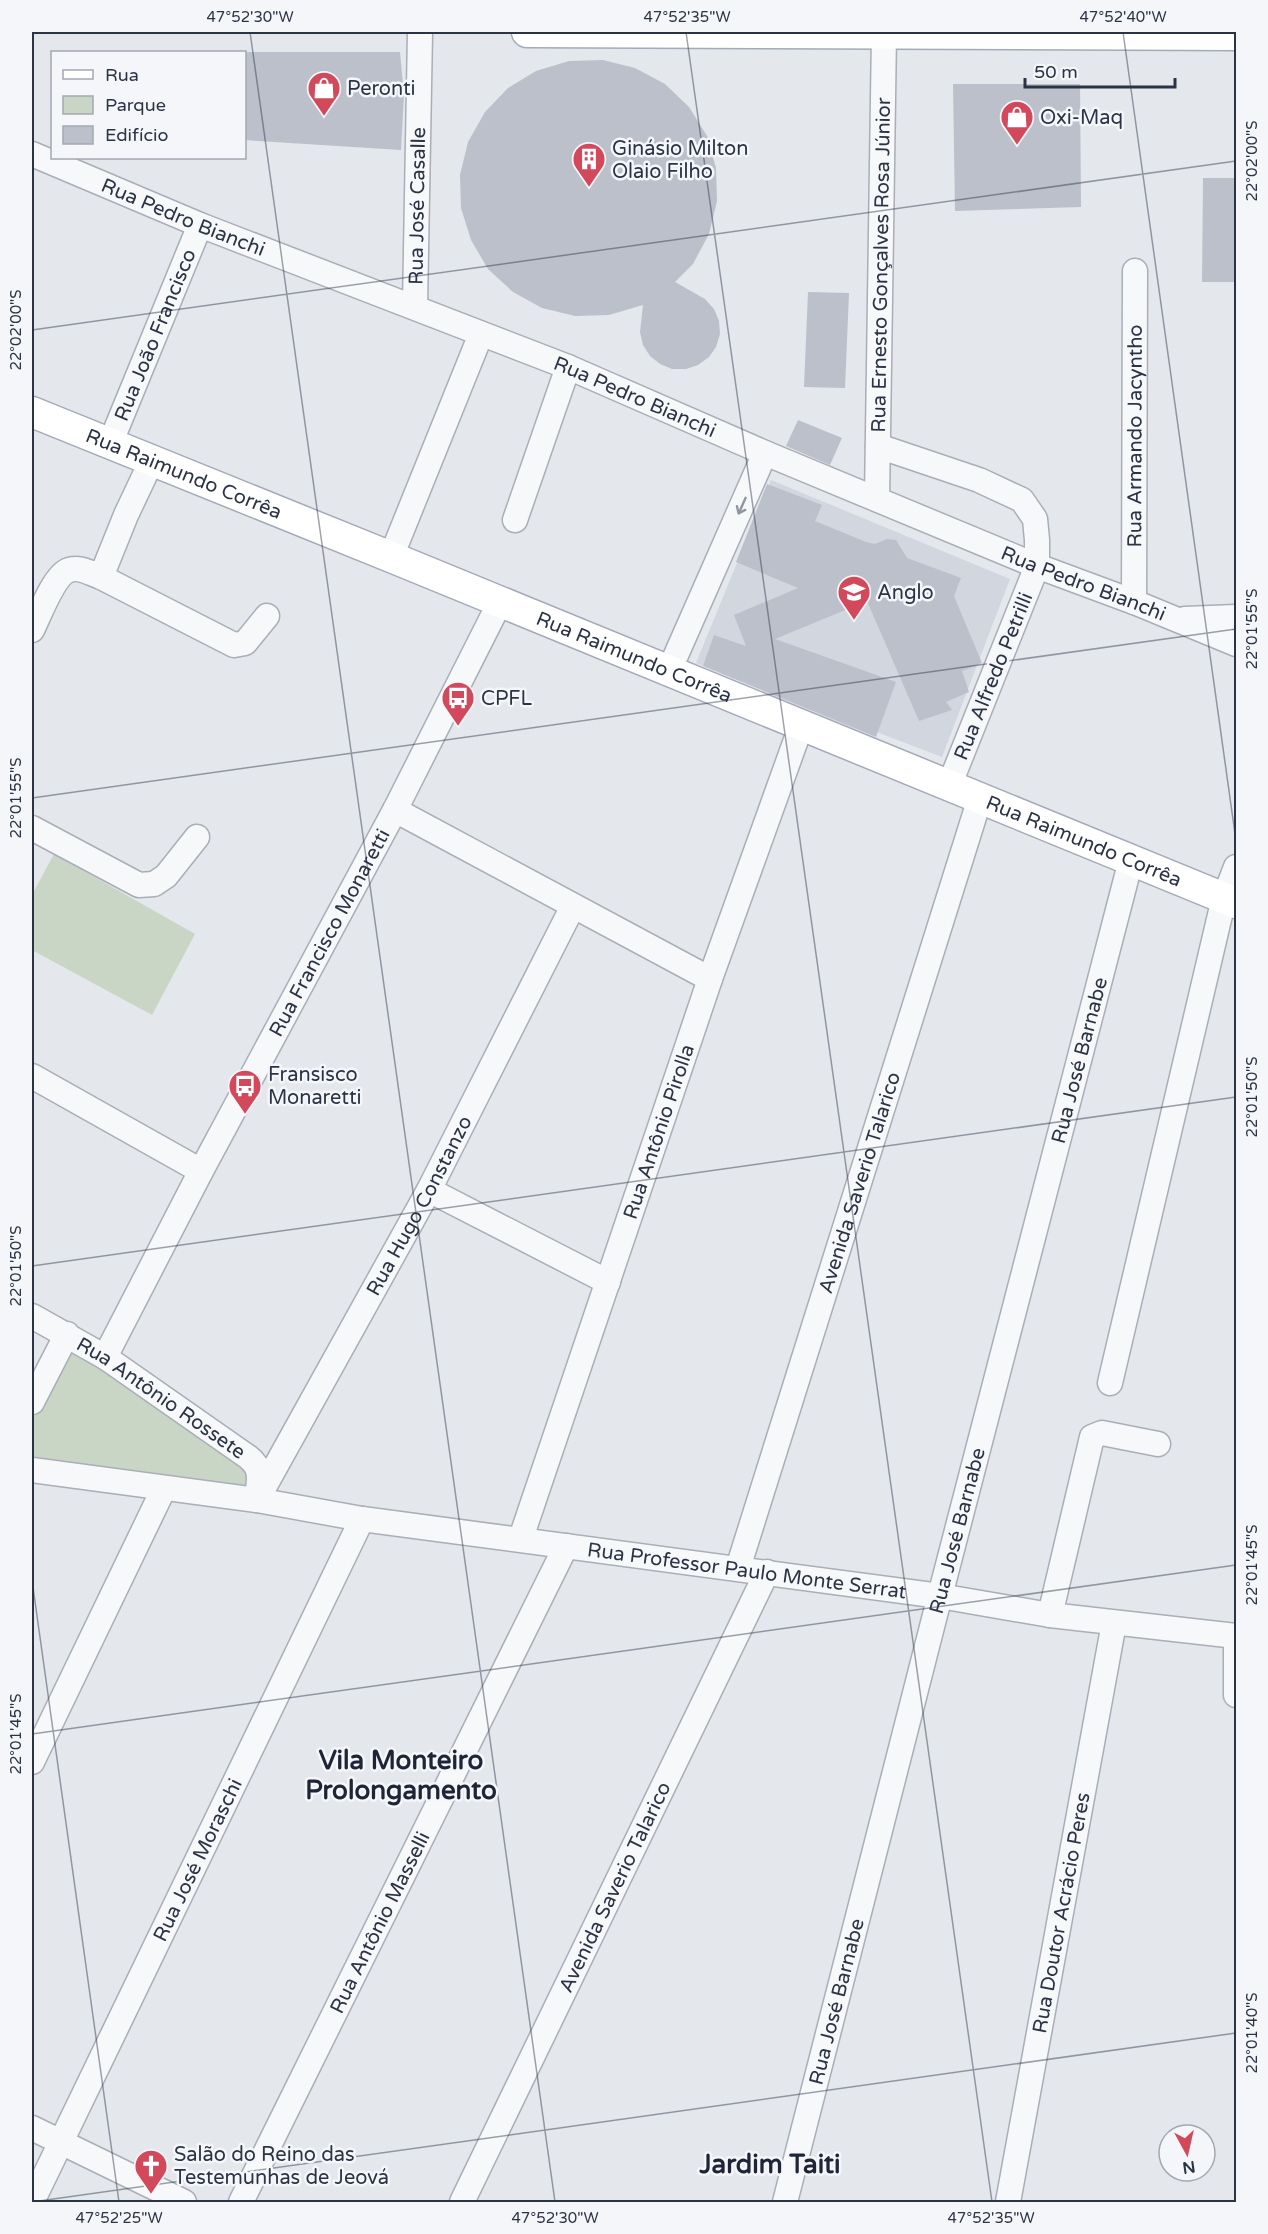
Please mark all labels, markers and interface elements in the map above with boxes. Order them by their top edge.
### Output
text: 47°52'30"W [206,8,294,26]
text: 47°52'35"W [643,8,731,26]
text: 47°52'40"W [1079,8,1167,26]
legend [51,51,246,159]
scale bar [1025,51,1175,89]
text: 50 m [1034,61,1078,83]
text: Rua [105,64,139,86]
shop icon: Peronti [306,70,342,117]
place label: Peronti [347,77,416,101]
text: Parque [105,94,166,116]
street label: Rua Ernesto Gonçalves Rosa Júnior [867,97,896,433]
shop icon: Oxi-Maq [999,99,1035,146]
place label: Oxi-Maq [1040,106,1123,130]
text: 22°02'00"S [1243,121,1261,201]
text: Edifício [105,124,169,146]
street label: Rua José Casalle [404,127,431,285]
place label: Ginásio Milton Olaio Filho [612,137,748,184]
building icon: Ginásio Milton Olaio Filho [571,141,607,188]
street label: Rua Pedro Bianchi [98,174,268,262]
street label: Rua João Francisco [110,246,202,425]
text: 22°02'00"S [7,290,25,370]
street label: Rua Armando Jacyntho [1123,324,1148,548]
street label: Rua Pedro Bianchi [550,352,720,443]
street label: Rua Raimundo Corrêa [82,424,285,525]
one-way arrow [736,497,747,515]
street label: Rua Pedro Bianchi [997,541,1169,627]
school or university icon: Anglo [836,574,872,621]
place label: Anglo [877,581,934,605]
street label: Rua Alfredo Petrilli [949,589,1039,764]
text: 22°01'55"S [1243,589,1261,669]
street label: Rua Raimundo Corrêa [532,607,735,708]
bus stop icon: CPFL [440,680,476,727]
place label: CPFL [481,687,533,711]
text: 22°01'55"S [7,758,25,838]
street label: Rua Raimundo Corrêa [982,791,1185,892]
street label: Rua Francisco Monaretti [264,825,396,1041]
street label: Rua José Barnabe [1047,975,1113,1146]
street label: Rua Antônio Pirolla [619,1041,700,1222]
text: 22°01'50"S [1243,1057,1261,1137]
place label: Fransisco Monaretti [268,1063,362,1110]
bus stop icon: Fransisco Monaretti [227,1068,263,1115]
street label: Avenida Saverio Talarico [814,1069,906,1297]
street label: Rua Hugo Constanzo [362,1112,478,1300]
text: 22°01'50"S [7,1226,25,1306]
street label: Rua Antônio Rossete [72,1332,250,1465]
street label: Rua José Barnabe [925,1445,991,1617]
text: 22°01'45"S [1243,1525,1261,1605]
street label: Rua Professor Paulo Monte Serrat [586,1538,908,1604]
text: 22°01'45"S [7,1694,25,1774]
district label: Vila Monteiro Prolongamento [305,1745,497,1806]
street label: Rua José Moraschi [149,1775,248,1946]
street label: Avenida Saverio Talarico [554,1778,677,1997]
street label: Rua Doutor Acrácio Peres [1028,1791,1096,2035]
street label: Rua Antônio Masselli [325,1828,436,2018]
street label: Rua José Barnabe [804,1916,870,2087]
text: 22°01'40"S [1243,1993,1261,2073]
north arrow [1157,2123,1217,2183]
place label: Salão do Reino das Testemunhas de Jeová [174,2143,389,2190]
church icon: Salão do Reino das Testemunhas de Jeová [133,2148,169,2195]
district label: Jardim Taiti [698,2149,841,2180]
text: N [1181,2156,1197,2178]
text: 47°52'25"W [75,2209,163,2227]
text: 47°52'30"W [511,2209,599,2227]
text: 47°52'35"W [947,2209,1035,2227]

